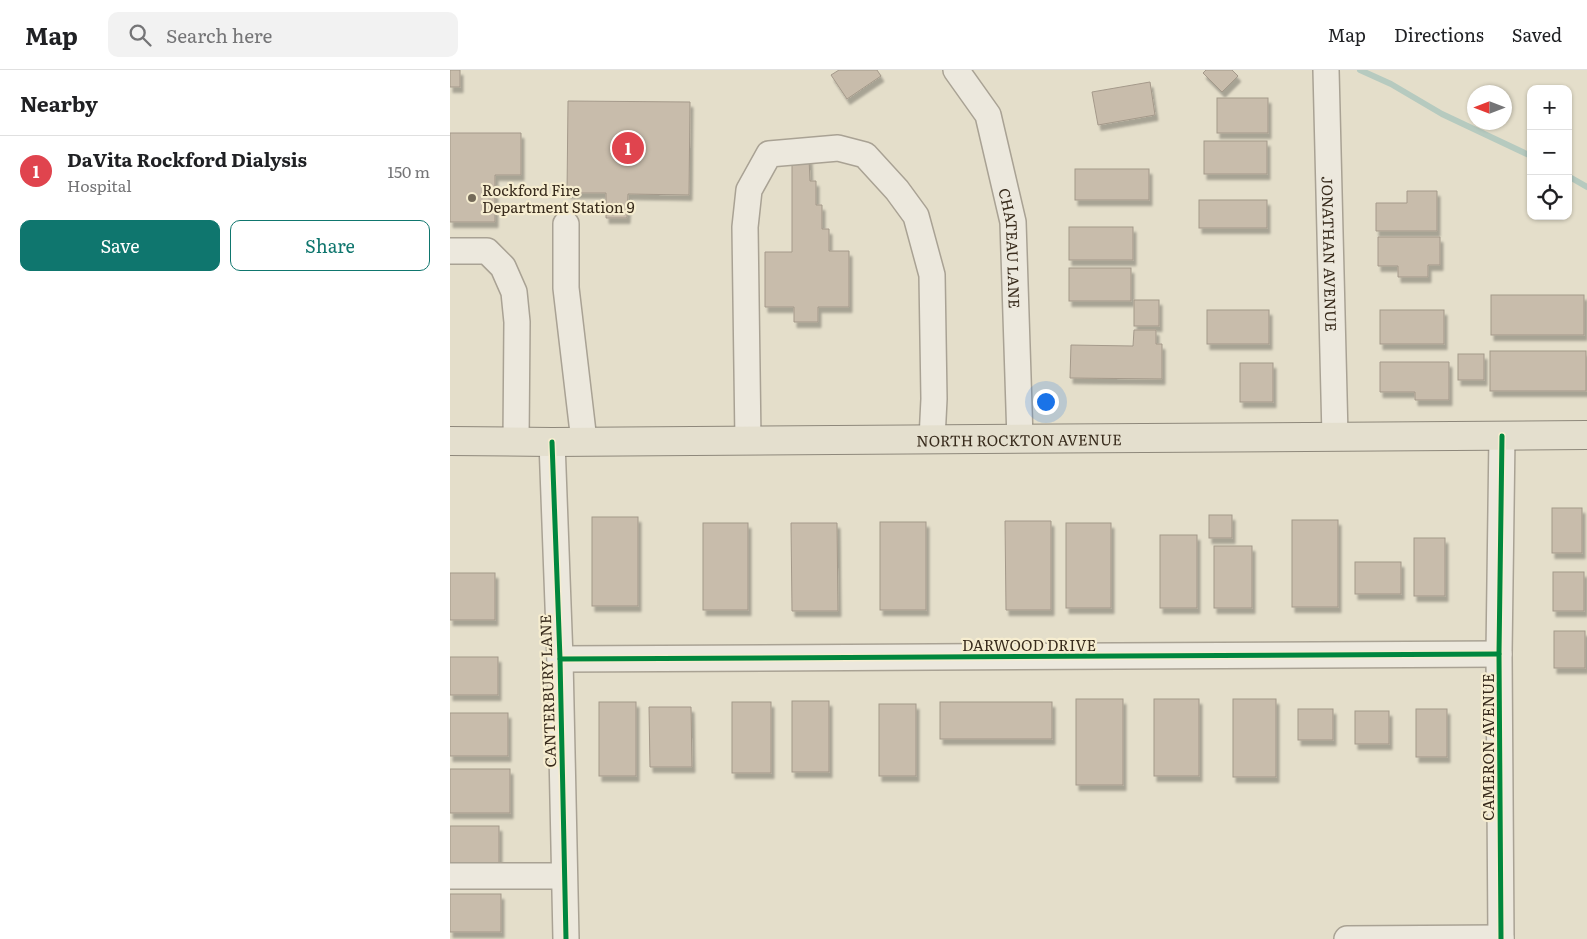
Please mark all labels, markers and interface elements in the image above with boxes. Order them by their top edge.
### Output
search box [108,12,458,57]
text: Map [25,17,78,52]
icon: search [126,21,154,49]
text: Search here [166,21,272,49]
text: Map [1328,21,1366,48]
text: Directions [1394,21,1484,48]
text: Saved [1512,21,1562,48]
north arrow [1467,85,1512,130]
map controls [1527,85,1572,220]
button: + [1527,85,1572,130]
text: Nearby [20,87,98,118]
pin: 1 [612,129,644,167]
button: − [1527,130,1572,175]
text: DaVita Rockford Dialysis [67,145,307,173]
text: 1 [33,159,39,183]
text: 150 m [387,159,430,183]
text: Hospital [67,173,132,197]
button: locate [1527,175,1572,220]
street label: JONATHAN AVENUE [1317,176,1344,332]
place label: Rockford Fire Department Station 9 [482,178,635,218]
street label: CHATEAU LANE [994,186,1027,309]
marker: Rockford Fire Department Station 9 [466,192,478,204]
button: Save [20,220,220,271]
button: Share [230,220,430,271]
your location [1033,389,1059,415]
street label: NORTH ROCKTON AVENUE [916,427,1122,451]
street label: CANTERBURY LANE [533,614,561,768]
street label: DARWOOD DRIVE [962,633,1096,656]
street label: CAMERON AVENUE [1476,673,1499,821]

